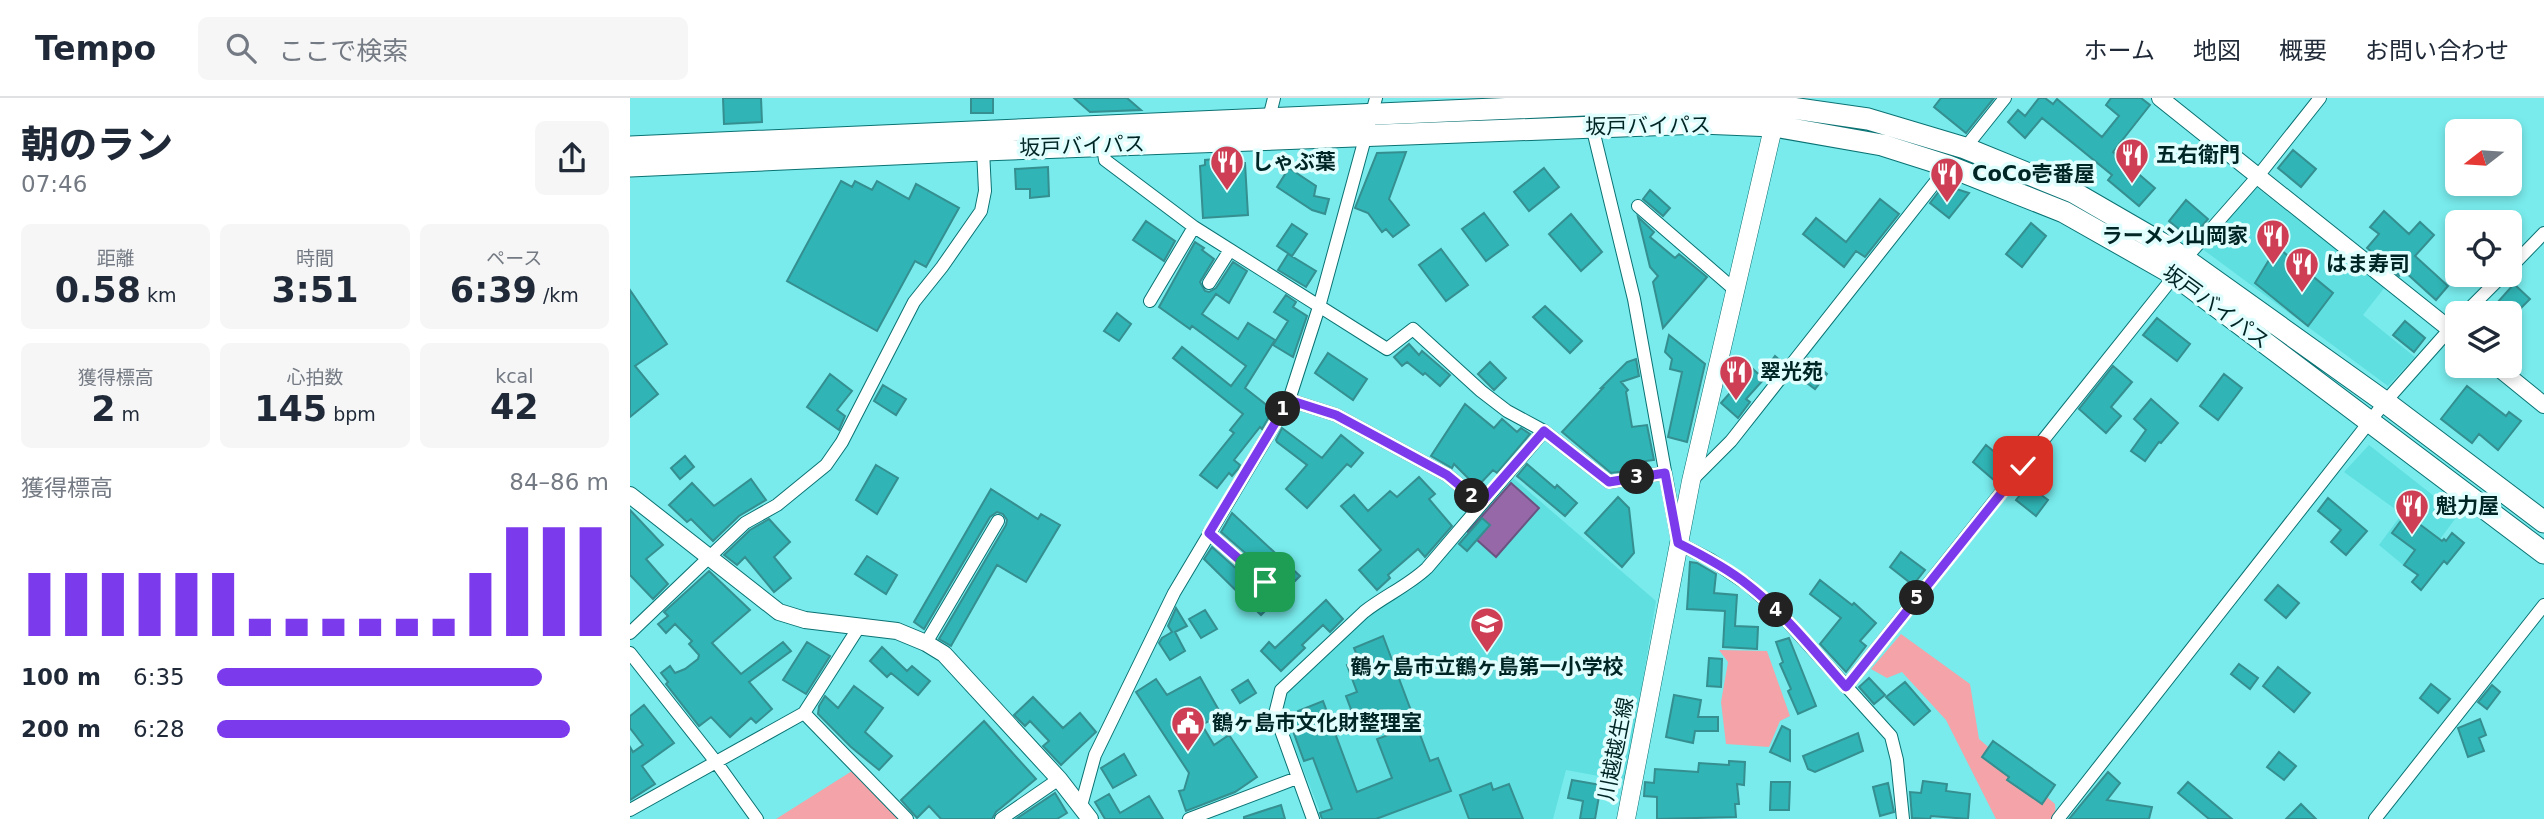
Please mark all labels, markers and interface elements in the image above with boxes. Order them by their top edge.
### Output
search box [198,17,688,80]
text: Tempo [35,29,156,68]
icon: search [222,29,260,67]
text: ここで検索 [278,36,408,66]
text: ホーム [2084,37,2155,65]
text: 地図 [2193,37,2241,65]
text: 概要 [2279,37,2327,65]
text: お問い合わせ [2365,37,2509,65]
street label: 坂戸バイパス [1585,113,1711,139]
north arrow [2445,119,2522,196]
map controls [2445,119,2522,378]
button: share [535,121,609,195]
text: 朝のラン [21,123,173,167]
street label: 坂戸バイパス [1019,132,1145,160]
restaurant icon: 五右衛門 [2113,136,2151,185]
restaurant icon: しゃぶ葉 [1208,143,1246,192]
place label: 五右衛門 [2156,143,2240,167]
place label: しゃぶ葉 [1252,150,1336,174]
restaurant icon: CoCo壱番屋 [1928,155,1966,204]
place label: CoCo壱番屋 [1972,162,2095,186]
text: 07:46 [21,171,87,197]
button: locate [2445,210,2522,287]
restaurant icon: ラーメン山岡家 [2254,217,2292,266]
place label: ラーメン山岡家 [2102,224,2248,248]
restaurant icon: はま寿司 [2283,245,2321,294]
text: 距離 [97,247,135,269]
text: 時間 [296,247,334,269]
text: ペース [486,247,542,269]
place label: はま寿司 [2326,252,2410,276]
street label: 坂戸バイパス [2158,260,2274,354]
text: 0.58 [55,270,141,310]
text: 3:51 [271,270,359,310]
text: 6:39 [450,270,537,310]
text: km [141,284,177,306]
text: /km [537,284,579,306]
button: layers [2445,301,2522,378]
restaurant icon: 翠光苑 [1717,353,1755,402]
place label: 翠光苑 [1760,360,1823,384]
text: kcal [495,365,534,387]
text: 獲得標高 [78,366,154,388]
text: 心拍数 [286,366,344,388]
text: 42 [490,387,539,427]
text: 2 [91,389,116,429]
text: 145 [254,389,327,429]
pin: 1 [1266,392,1300,426]
text: 1 [1276,397,1289,419]
text: m [116,403,140,425]
text: bpm [327,403,376,425]
pin [1993,436,2053,496]
icon: check [2004,447,2042,485]
pin: 3 [1620,460,1654,494]
text: 3 [1630,465,1643,487]
text: 84–86 m [509,469,609,495]
text: 獲得標高 [21,475,113,501]
pin: 2 [1454,478,1490,514]
text: 2 [1465,484,1478,506]
restaurant icon: 魁力屋 [2393,487,2431,536]
place label: 魁力屋 [2436,494,2499,518]
pin [1235,552,1295,612]
icon: arrive [1246,563,1284,601]
pin: 5 [1900,580,1934,616]
text: 5 [1910,586,1923,608]
pin: 4 [1758,592,1794,628]
text: 4 [1769,598,1782,620]
school or university icon: 鶴ヶ島市立鶴ヶ島第一小学校 [1468,605,1506,654]
place label: 鶴ヶ島市立鶴ヶ島第一小学校 [1351,655,1624,679]
text: 100 m [21,664,101,690]
text: 6:35 [133,664,185,690]
street label: 川越越生線 [1594,695,1638,803]
public building icon: 鶴ヶ島市文化財整理室 [1169,704,1207,753]
place label: 鶴ヶ島市文化財整理室 [1212,711,1422,735]
text: 200 m [21,716,101,742]
text: 6:28 [133,716,185,742]

